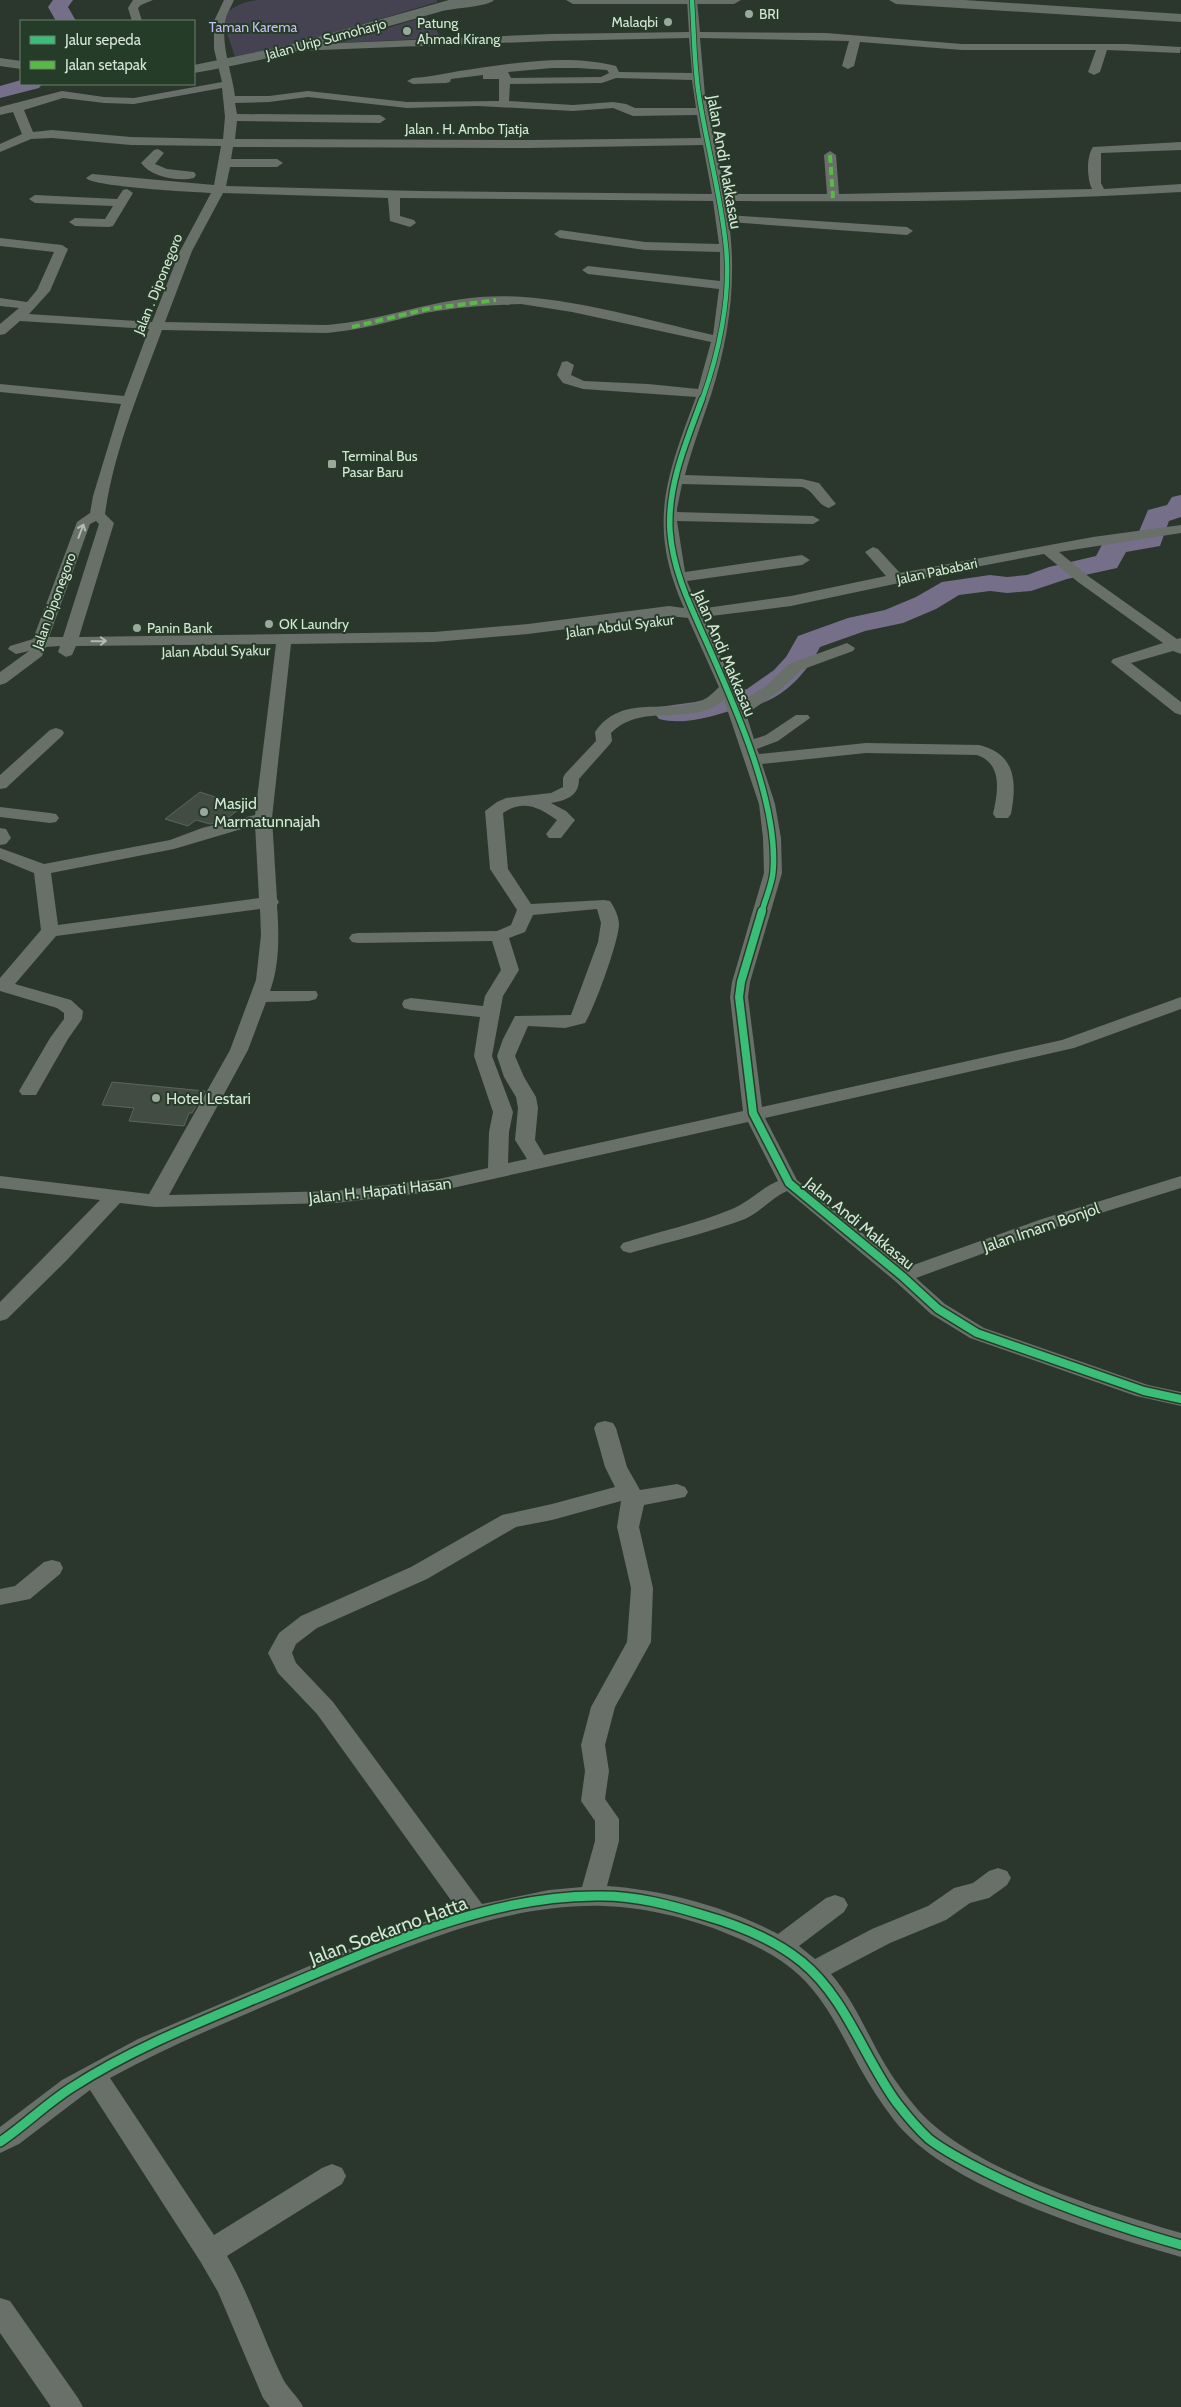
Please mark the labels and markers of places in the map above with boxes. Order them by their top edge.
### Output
place label: BRI [759,5,779,23]
marker: BRI [743,8,755,20]
place label: Malaqbi [611,13,658,31]
place label: Patung Ahmad Kirang [417,14,501,48]
marker: Malaqbi [662,16,674,28]
marker: Patung Ahmad Kirang [401,25,413,37]
place label: Terminal Bus Pasar Baru [342,447,418,481]
marker: Terminal Bus Pasar Baru [326,458,338,470]
place label: OK Laundry [279,615,349,633]
marker: OK Laundry [263,618,275,630]
place label: Panin Bank [147,619,213,637]
marker: Panin Bank [131,622,143,634]
place label: Masjid Marmatunnajah [214,794,320,831]
marker: Masjid Marmatunnajah [198,806,210,818]
place label: Hotel Lestari [166,1089,251,1108]
marker: Hotel Lestari [150,1092,162,1104]

